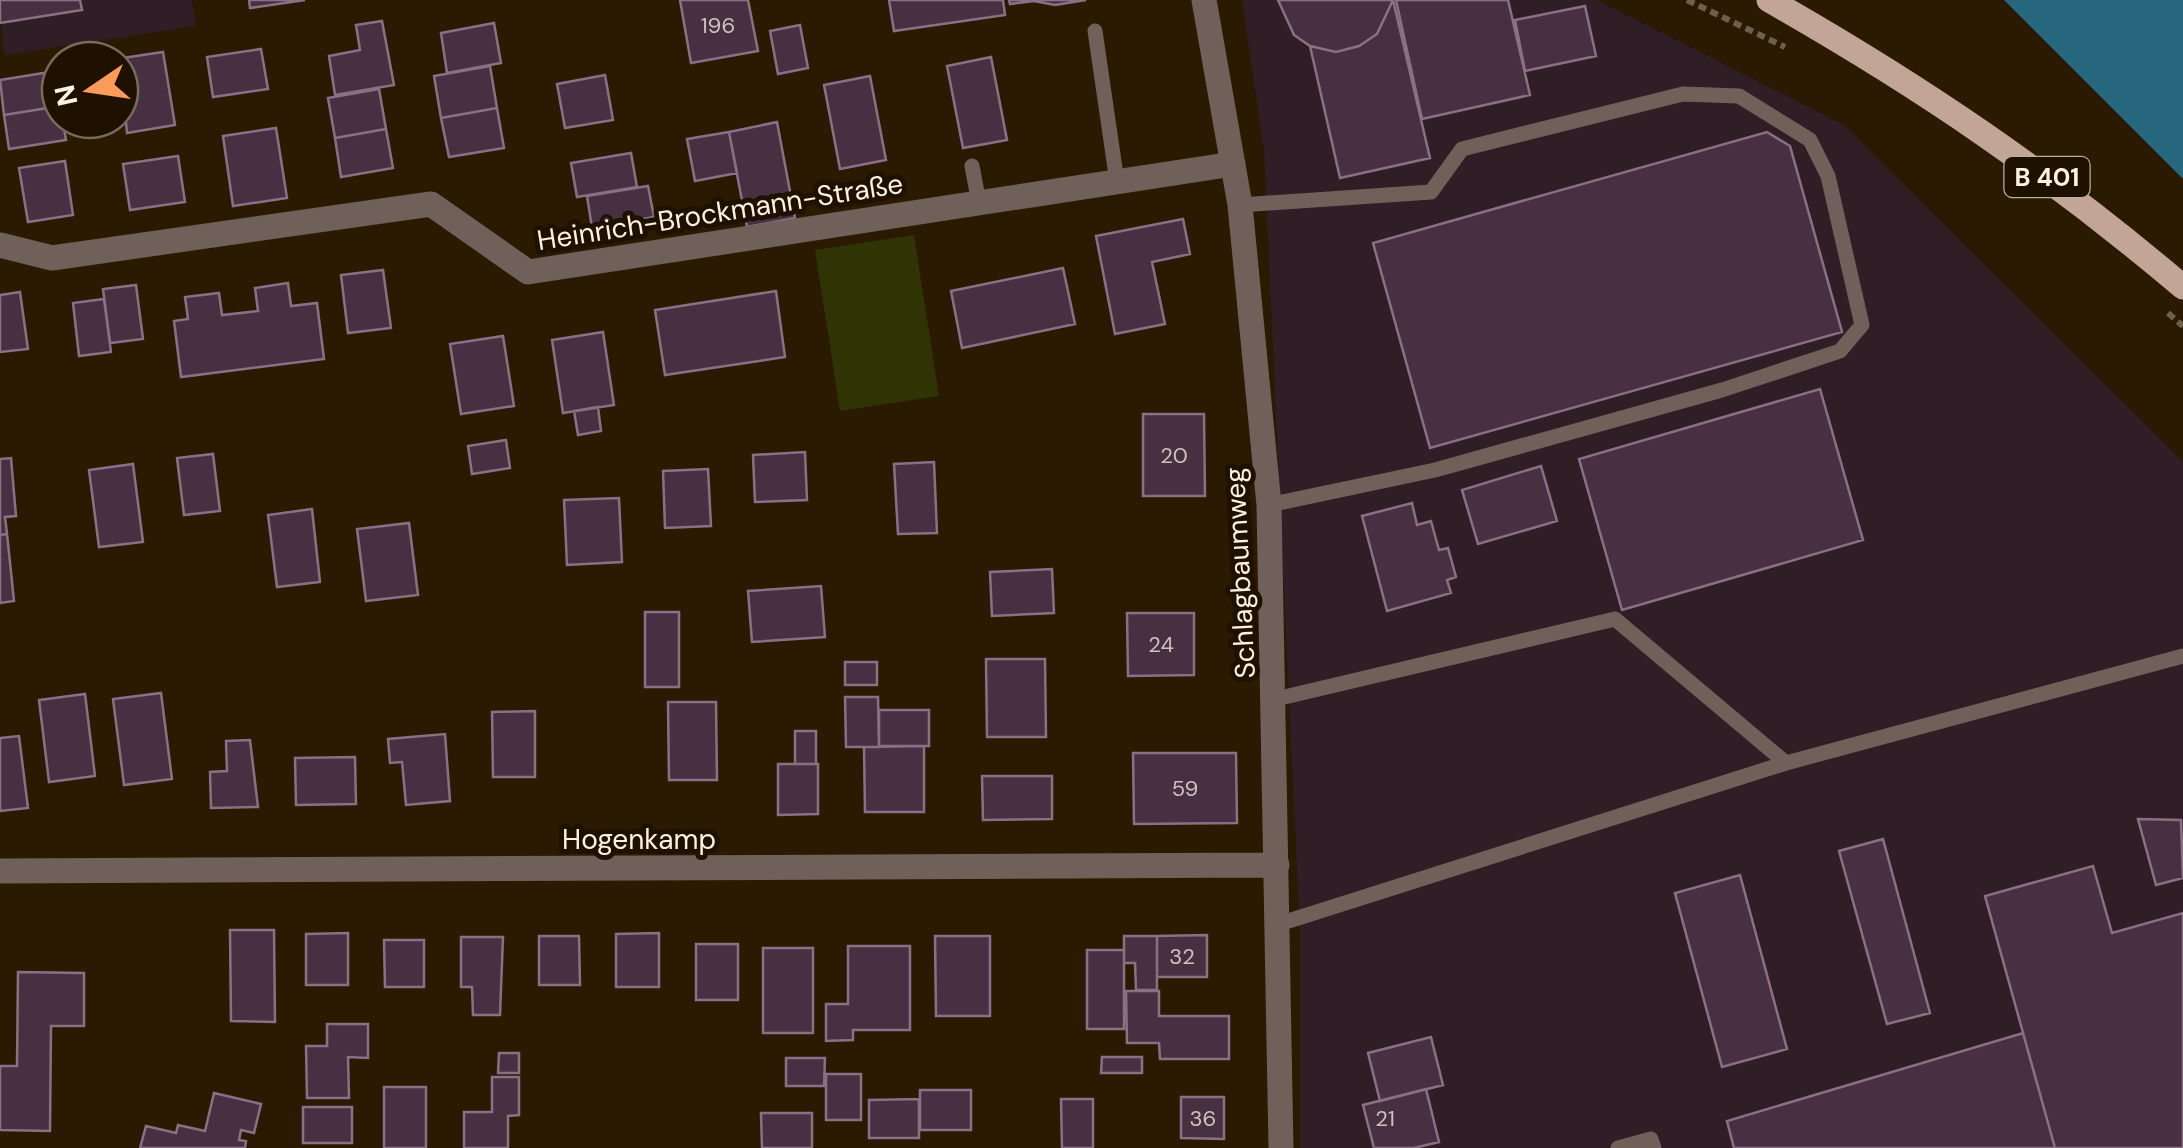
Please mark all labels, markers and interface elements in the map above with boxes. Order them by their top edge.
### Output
house number: 196 [701,11,735,40]
north arrow [40,40,140,140]
text: N [46,81,86,110]
road number: B 401 [2004,157,2090,197]
street label: Heinrich-Brockmann-Straße [534,165,906,259]
house number: 20 [1160,441,1188,470]
street label: Schlagbaumweg [1216,466,1264,680]
house number: 24 [1148,630,1174,659]
house number: 59 [1172,774,1198,803]
street label: Hogenkamp [562,821,716,858]
house number: 32 [1169,942,1195,971]
house number: 36 [1190,1104,1216,1133]
house number: 21 [1375,1104,1395,1133]

